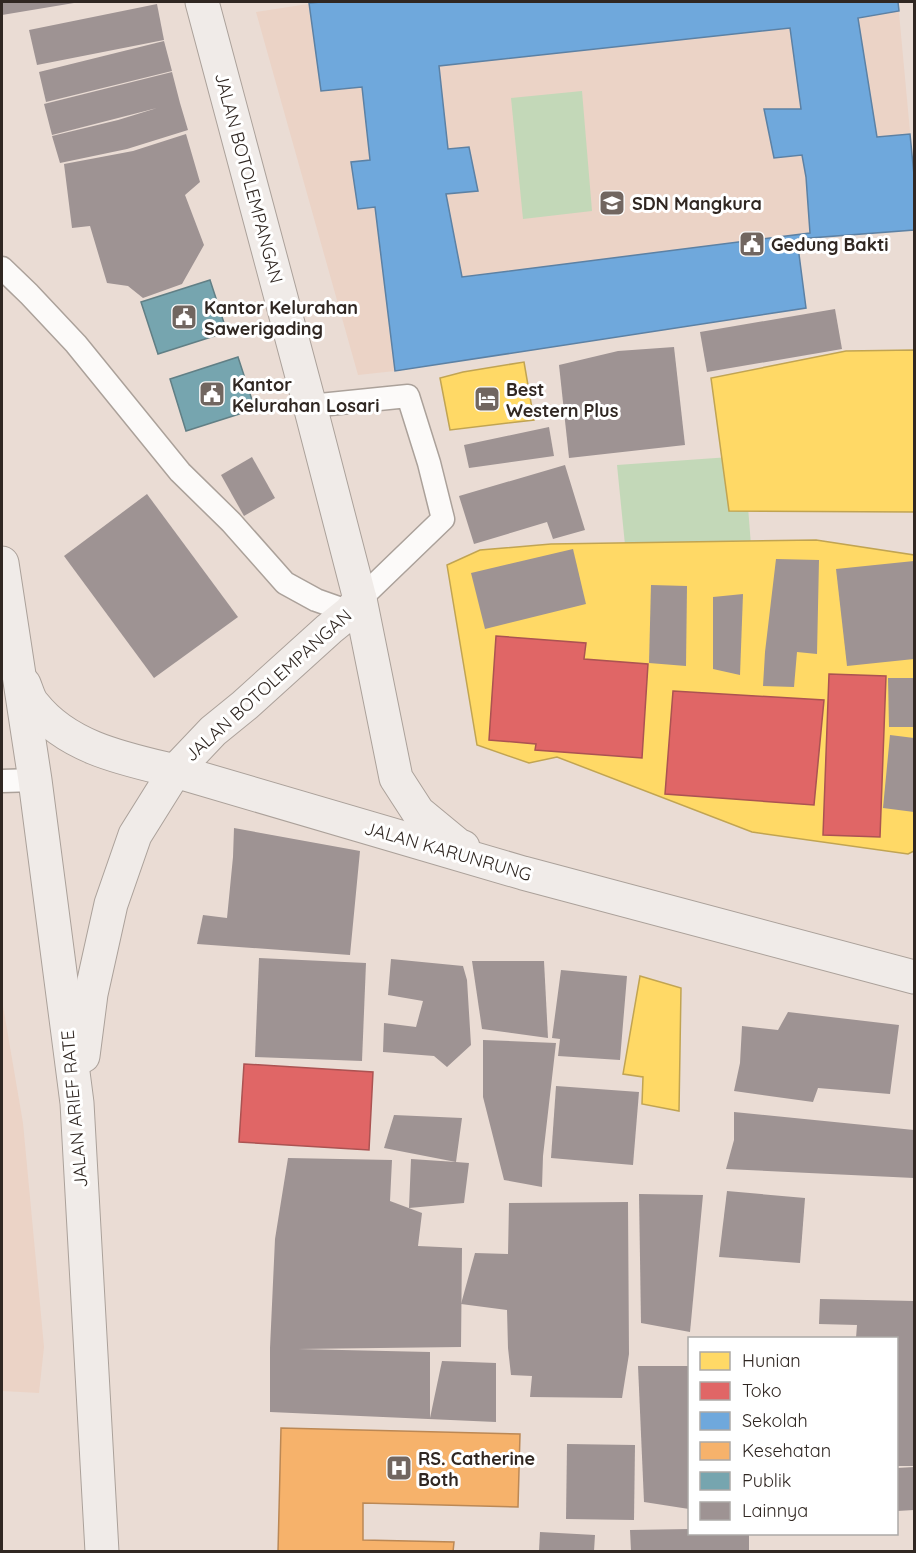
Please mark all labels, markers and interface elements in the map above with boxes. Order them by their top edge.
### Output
street label: JALAN BOTOLEMPANGAN [210,70,288,286]
school or university icon: SDN Mangkura [597,188,627,218]
place label: SDN Mangkura [632,192,762,215]
public building icon: Gedung Bakti [737,229,767,259]
place label: Gedung Bakti [771,233,889,256]
place label: Kantor Kelurahan Sawerigading [204,296,358,340]
public building icon: Kantor Kelurahan Sawerigading [169,302,199,332]
place label: Kantor Kelurahan Losari [232,373,379,417]
place label: Best Western Plus [506,378,619,422]
public building icon: Kantor Kelurahan Losari [197,379,227,409]
hotel icon: Best Western Plus [472,384,502,414]
street label: JALAN BOTOLEMPANGAN [180,604,356,766]
street label: JALAN KARUNRUNG [362,816,534,886]
street label: JALAN ARIEF RATE [56,1029,92,1189]
legend [688,1337,898,1535]
text: Hunian [742,1349,801,1372]
text: Toko [742,1379,782,1402]
text: Sekolah [742,1409,808,1432]
text: Kesehatan [742,1439,831,1462]
place label: RS. Catherine Both [418,1447,535,1491]
hospital icon: RS. Catherine Both [384,1453,414,1483]
text: Publik [742,1469,791,1492]
text: Lainnya [742,1499,808,1522]

